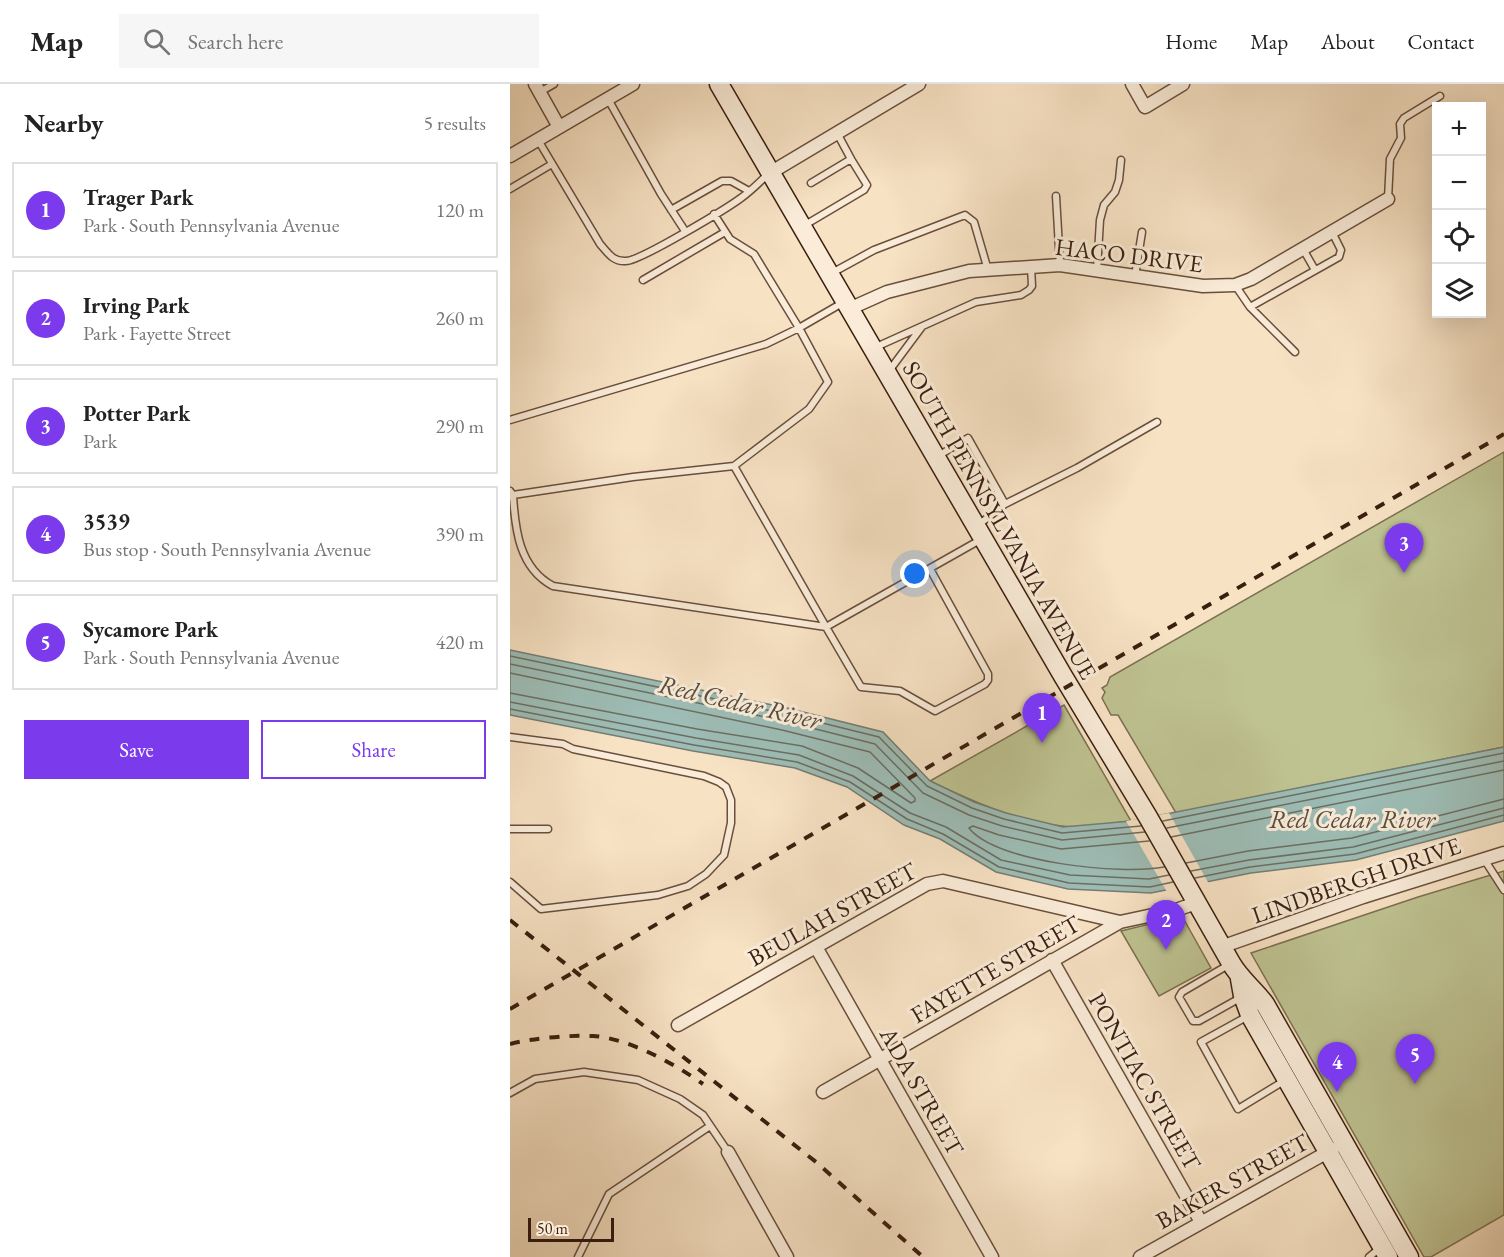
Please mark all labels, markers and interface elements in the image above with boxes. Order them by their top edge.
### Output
search box [119,14,539,68]
text: Map [30,23,83,59]
icon: search [140,25,173,58]
text: Search here [188,27,283,56]
text: Home [1165,28,1217,55]
text: Map [1250,28,1288,55]
text: About [1321,28,1374,55]
text: Contact [1407,28,1474,55]
map controls [1432,102,1486,318]
button: + [1432,102,1486,156]
text: Nearby [24,106,104,140]
text: 5 results [423,110,486,136]
button: − [1432,156,1486,210]
text: Trager Park [83,183,194,212]
text: 1 [40,197,51,223]
text: 120 m [436,197,484,223]
button: locate [1432,210,1486,264]
text: Park · South Pennsylvania Avenue [83,212,339,238]
street label: HACO DRIVE [1053,231,1205,279]
button: layers [1432,264,1486,318]
text: Irving Park [83,291,189,320]
text: 2 [40,305,51,331]
text: 260 m [436,305,484,331]
text: Park · Fayette Street [83,320,231,346]
street label: SOUTH PENNSYLVANIA AVENUE [896,355,1104,685]
text: Potter Park [83,399,190,428]
text: 3 [40,413,51,439]
text: 290 m [436,413,484,439]
text: Park [83,428,117,454]
text: 3539 [83,507,130,536]
text: 4 [40,521,51,547]
text: 390 m [436,521,484,547]
pin: 3 [1384,524,1424,573]
text: Bus stop · South Pennsylvania Avenue [83,536,371,562]
your location [900,559,929,588]
text: Sycamore Park [83,615,218,644]
text: 5 [40,629,51,655]
text: 420 m [436,629,484,655]
text: Park · South Pennsylvania Avenue [83,644,339,670]
water label: Red Cedar River [655,667,826,738]
pin: 1 [1022,694,1062,743]
button: Save [24,720,249,779]
button: Share [261,720,486,779]
water label: Red Cedar River [1269,802,1436,836]
street label: LINDBERGH DRIVE [1248,830,1464,930]
street label: BEULAH STREET [742,855,922,973]
pin: 2 [1146,900,1186,950]
street label: FAYETTE STREET [905,907,1086,1030]
street label: PONTIAC STREET [1082,987,1209,1176]
street label: ADA STREET [872,1021,972,1161]
pin: 5 [1396,1034,1434,1084]
pin: 4 [1318,1042,1356,1092]
street label: BAKER STREET [1150,1126,1315,1236]
scale bar [528,1215,614,1242]
text: 50 m [537,1218,568,1239]

